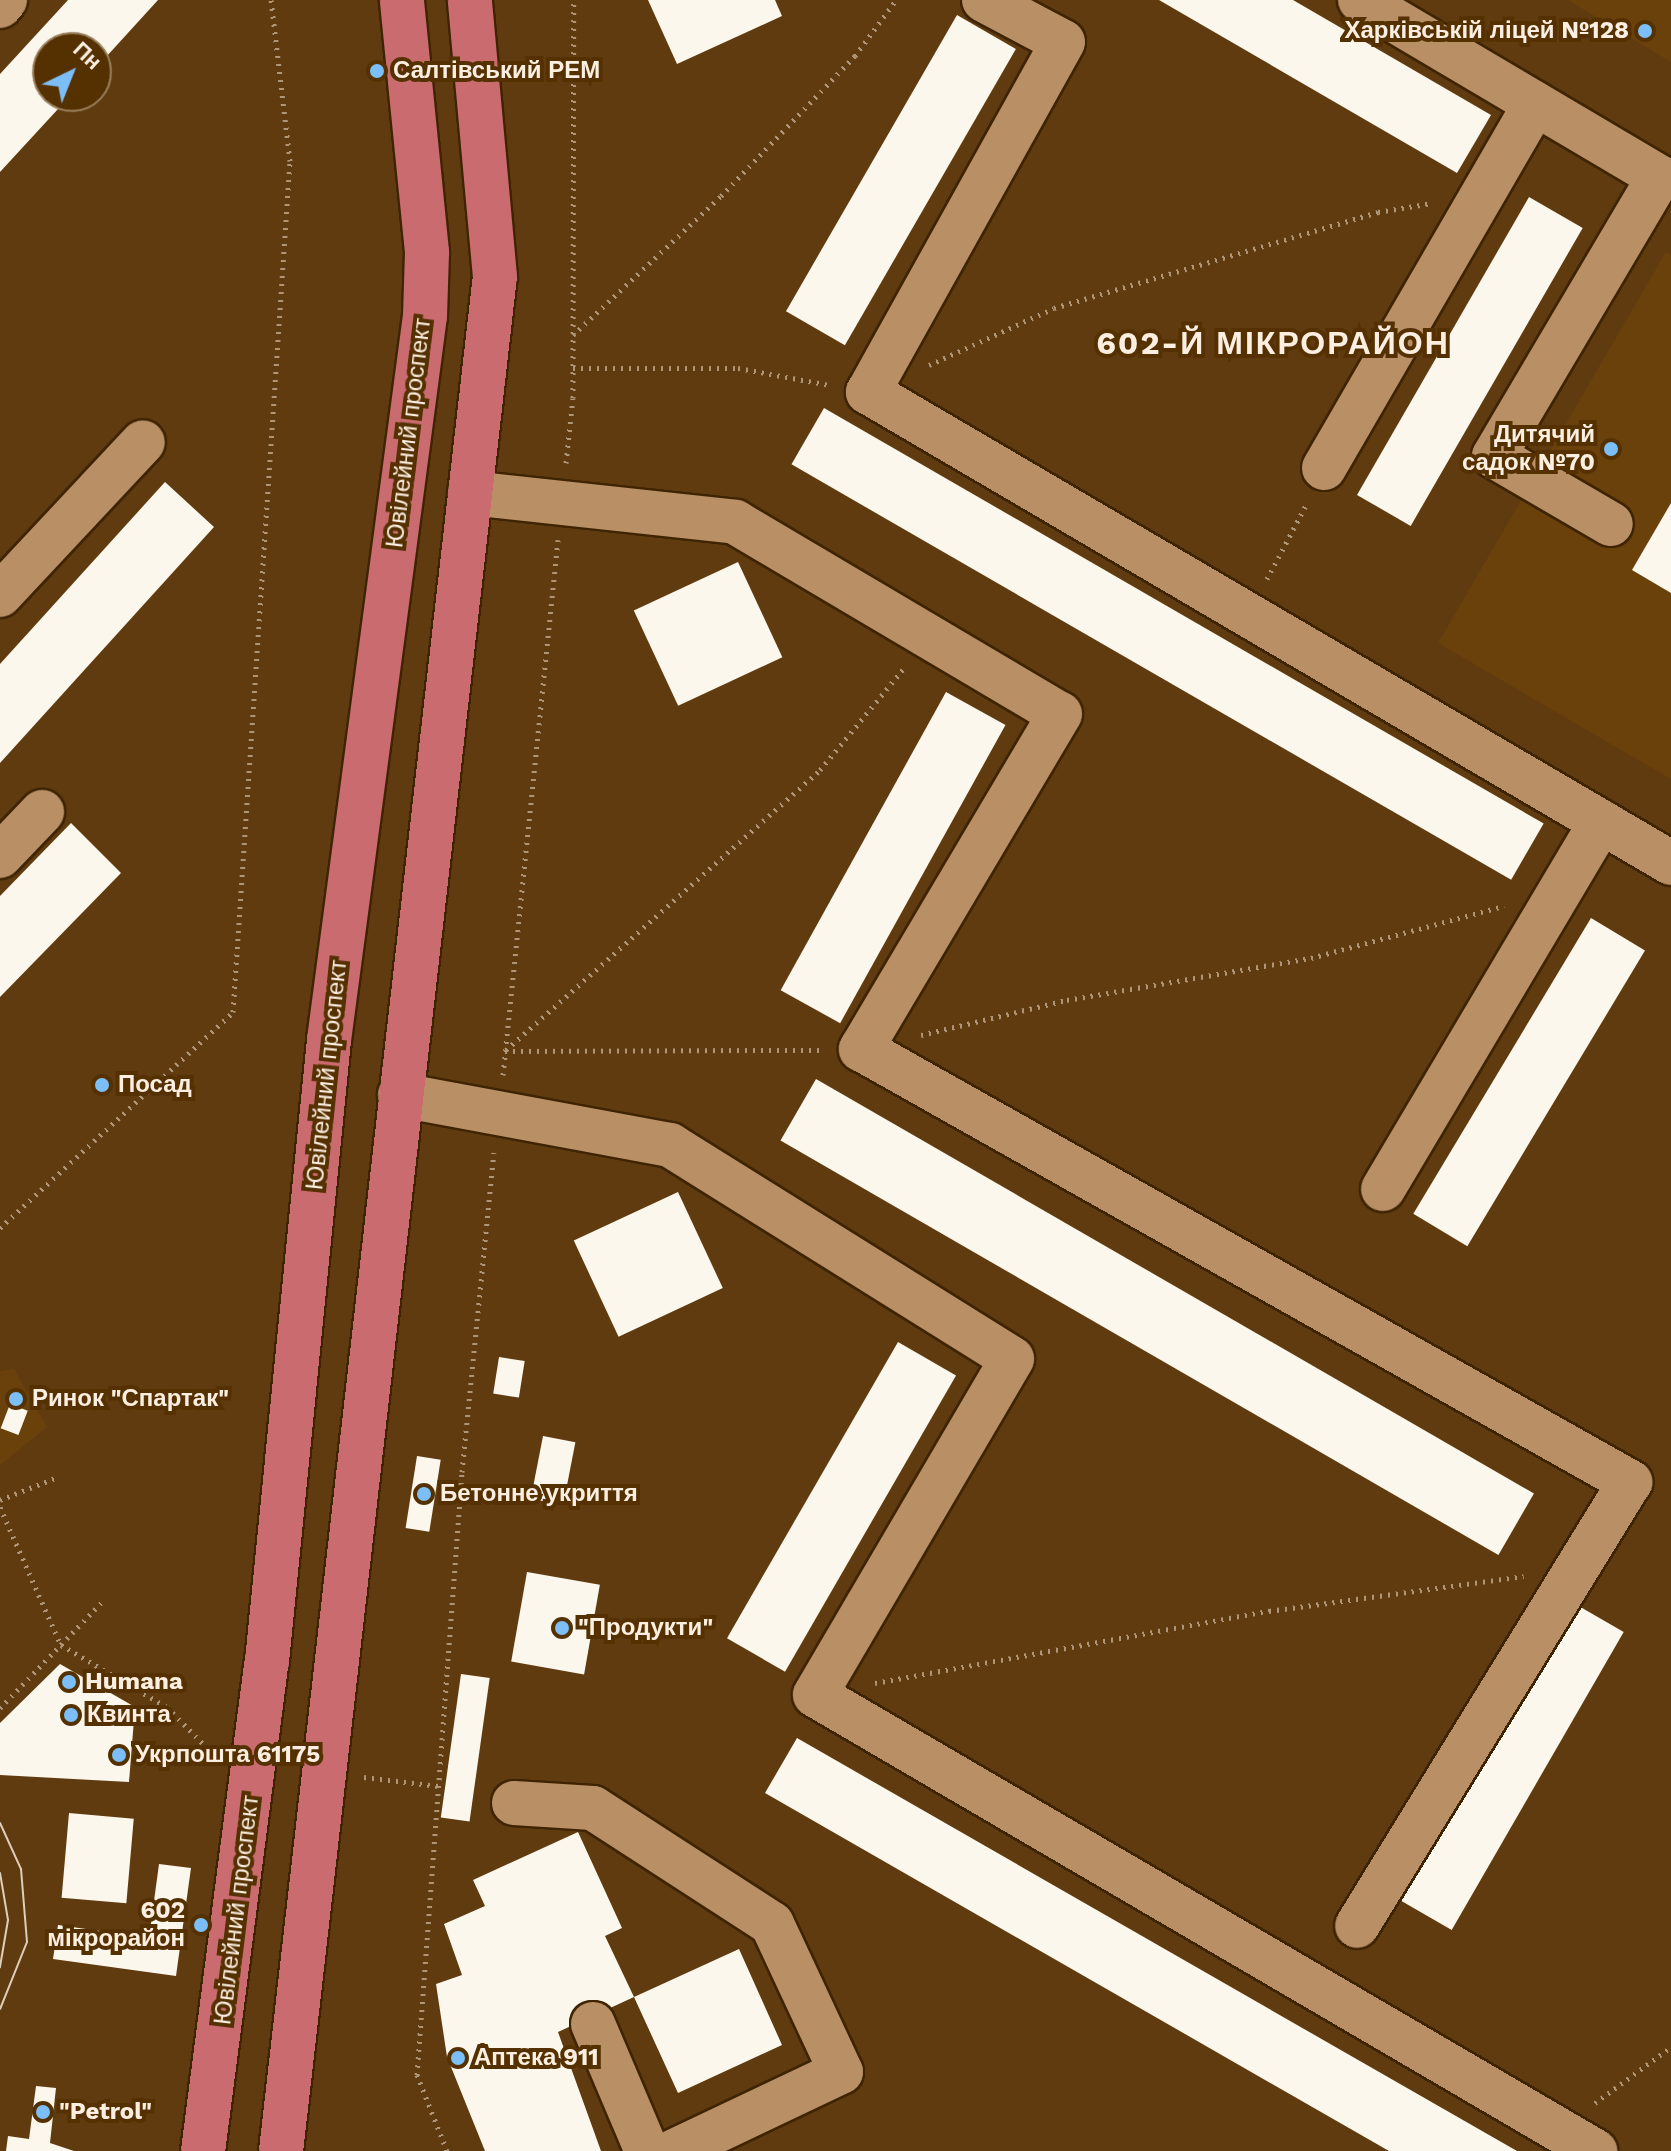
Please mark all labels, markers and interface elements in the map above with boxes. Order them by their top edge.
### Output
place label: Харківській ліцей №128 [1344,17,1629,45]
marker: Харківській ліцей №128 [1636,22,1654,40]
north arrow [32,32,112,112]
text: Пн [68,36,107,75]
place label: Салтівський РЕМ [393,57,600,85]
marker: Салтівський РЕМ [368,62,386,80]
street label: Ювілейний проспект [381,317,437,549]
district label: 602-Й МІКРОРАЙОН [1096,324,1450,362]
place label: Дитячий садок №70 [1462,421,1595,477]
marker: Дитячий садок №70 [1602,440,1620,458]
street label: Ювілейний проспект [301,959,353,1191]
place label: Посад [118,1071,192,1099]
marker: Посад [93,1076,111,1094]
place label: Ринок "Спартак" [32,1385,229,1413]
marker: Ринок "Спартак" [7,1390,25,1408]
place label: Бетонне укриття [440,1480,638,1508]
marker: Бетонне укриття [415,1485,433,1503]
place label: "Продукти" [578,1614,713,1642]
marker: "Продукти" [553,1619,571,1637]
place label: Humana [85,1668,183,1696]
marker: Humana [60,1673,78,1691]
place label: Квинта [87,1701,171,1729]
marker: Квинта [62,1706,80,1724]
place label: Укрпошта 61175 [135,1741,320,1769]
marker: Укрпошта 61175 [110,1746,128,1764]
street label: Ювілейний проспект [209,1794,265,2026]
place label: 602 мікрорайон [47,1897,185,1953]
marker: 602 мікрорайон [192,1916,210,1934]
place label: Аптека 911 [474,2044,599,2072]
marker: Аптека 911 [449,2049,467,2067]
place label: "Petrol" [59,2098,152,2126]
marker: "Petrol" [34,2103,52,2121]

